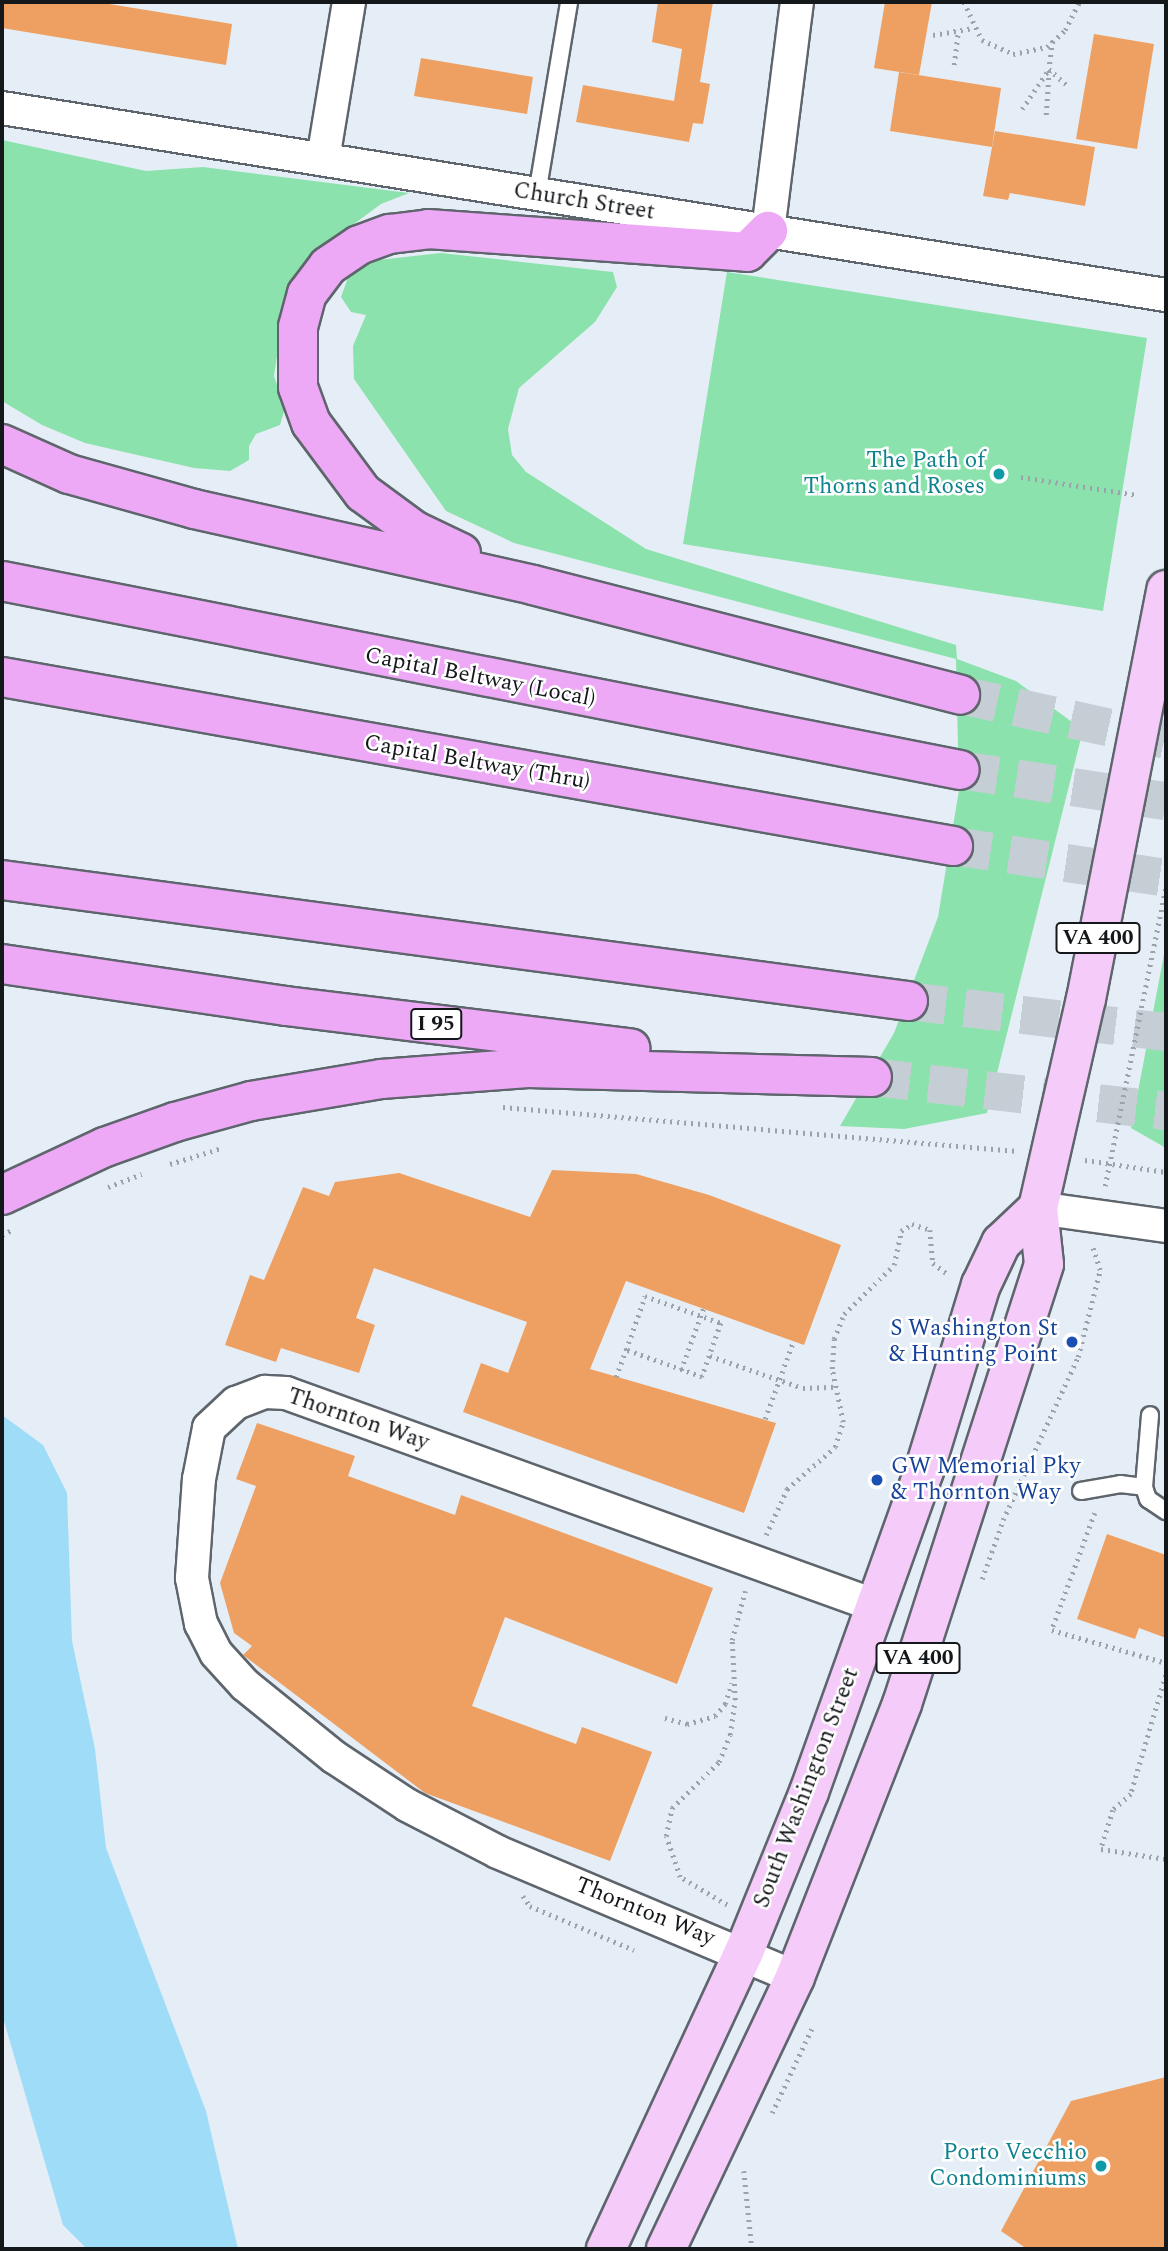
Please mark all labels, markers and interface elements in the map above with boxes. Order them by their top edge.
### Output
street label: Church Street [511,177,657,227]
place label: The Path of Thorns and Roses [804,447,985,501]
marker: The Path of Thorns and Roses [991,466,1007,482]
street label: Capital Beltway (Local) [362,642,598,714]
street label: Capital Beltway (Thru) [362,730,592,796]
road number: VA 400 [1054,920,1142,956]
road number: I 95 [410,1006,462,1042]
place label: S Washington St & Hunting Point [889,1315,1058,1369]
marker: S Washington St & Hunting Point [1064,1334,1080,1350]
street label: Thornton Way [284,1383,432,1457]
place label: GW Memorial Pky & Thornton Way [891,1453,1081,1507]
marker: GW Memorial Pky & Thornton Way [869,1472,885,1488]
road number: VA 400 [874,1640,962,1676]
street label: South Washington Street [748,1664,866,1912]
street label: Thornton Way [571,1872,719,1952]
place label: Porto Vecchio Condominiums [929,2139,1087,2193]
marker: Porto Vecchio Condominiums [1093,2158,1109,2174]

